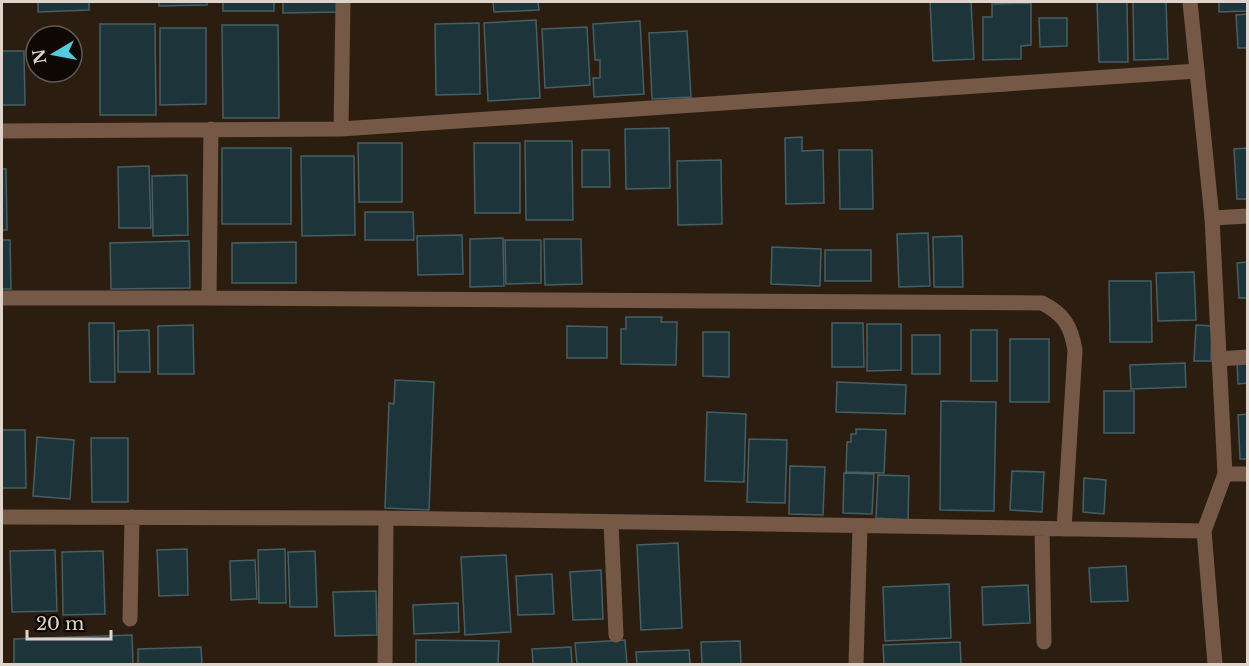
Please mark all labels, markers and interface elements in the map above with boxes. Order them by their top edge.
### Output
north arrow [24,24,84,84]
text: N [28,47,50,66]
scale bar [27,603,111,641]
text: 20 m [36,613,84,635]

